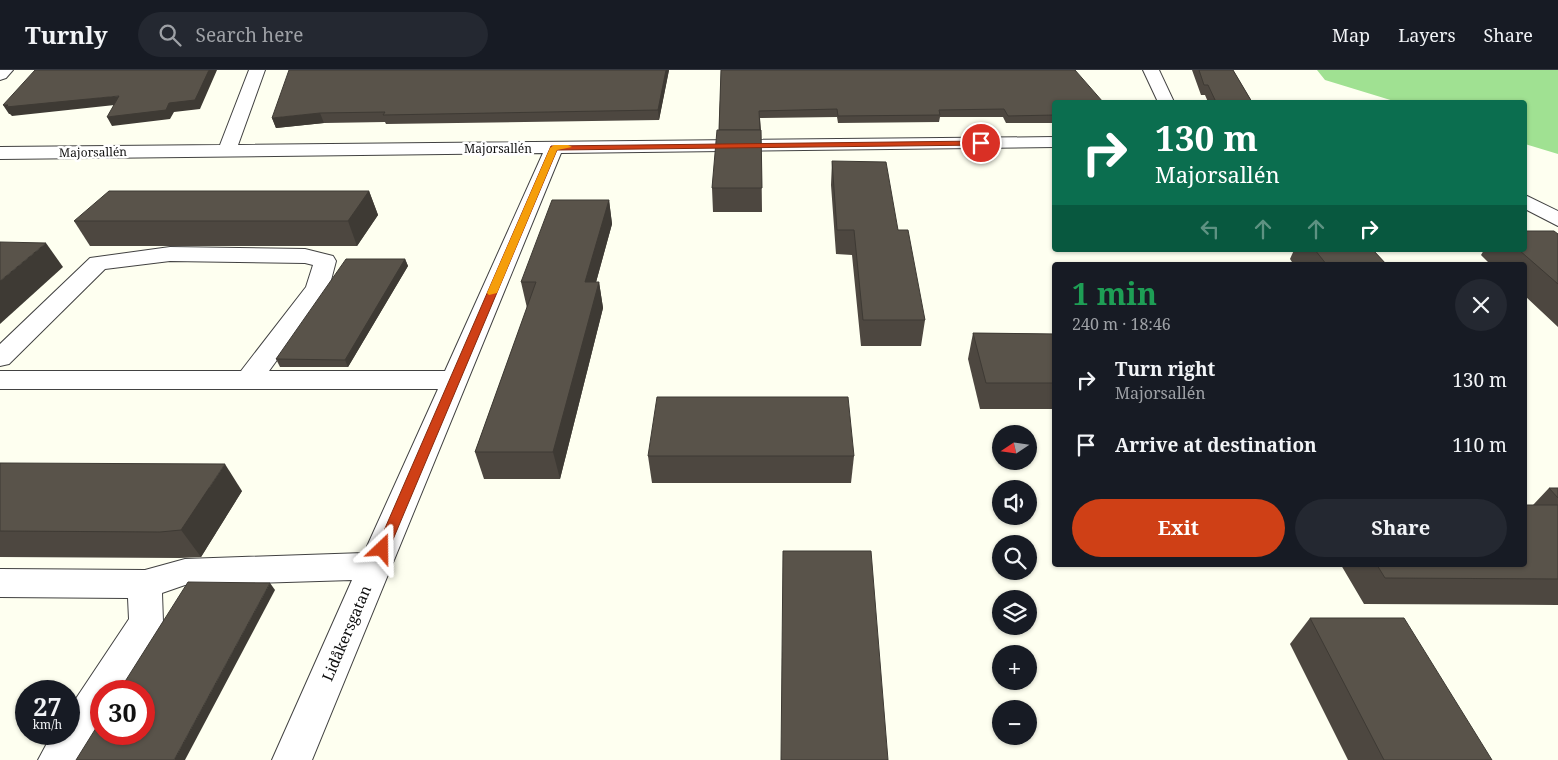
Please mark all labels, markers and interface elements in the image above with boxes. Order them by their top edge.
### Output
search box [138,12,488,57]
text: Turnly [25,18,108,51]
icon: search [156,21,184,49]
text: Search here [196,22,303,48]
text: Map [1332,23,1370,47]
text: Layers [1398,23,1456,47]
text: Share [1484,23,1533,47]
text: 130 m [1155,114,1258,161]
icon: right [1072,120,1137,185]
pin [960,122,1002,164]
icon: arrive [967,129,995,157]
street label: Majorsallén [464,140,532,157]
street label: Majorsallén [59,143,127,161]
text: Majorsallén [1155,159,1280,189]
icon: left [1196,215,1224,243]
icon: ahead [1249,215,1277,243]
icon: ahead [1302,215,1330,243]
icon: right [1355,215,1383,243]
text: 1 min [1072,273,1157,314]
button: close [1455,279,1507,331]
text: 240 m · 18:46 [1072,313,1171,335]
text: Turn right [1115,356,1215,382]
icon: right [1072,366,1100,394]
text: 130 m [1452,367,1507,393]
text: Majorsallén [1115,382,1206,404]
north arrow [992,425,1038,470]
map controls [992,425,1037,745]
icon: arrive [1072,431,1100,459]
text: Arrive at destination [1115,432,1317,458]
text: 110 m [1452,432,1507,458]
button: sound [992,480,1037,525]
button: Exit [1072,499,1285,557]
button: Share [1295,499,1507,557]
position arrow [355,522,407,574]
button: search [992,535,1037,580]
street label: Lidåkersgatan [317,582,375,684]
button: layers [992,590,1037,635]
button: + [992,645,1037,690]
speed limit sign: 30 [90,680,155,745]
text: 27 [33,689,62,723]
button: − [992,700,1037,745]
text: km/h [33,716,62,733]

